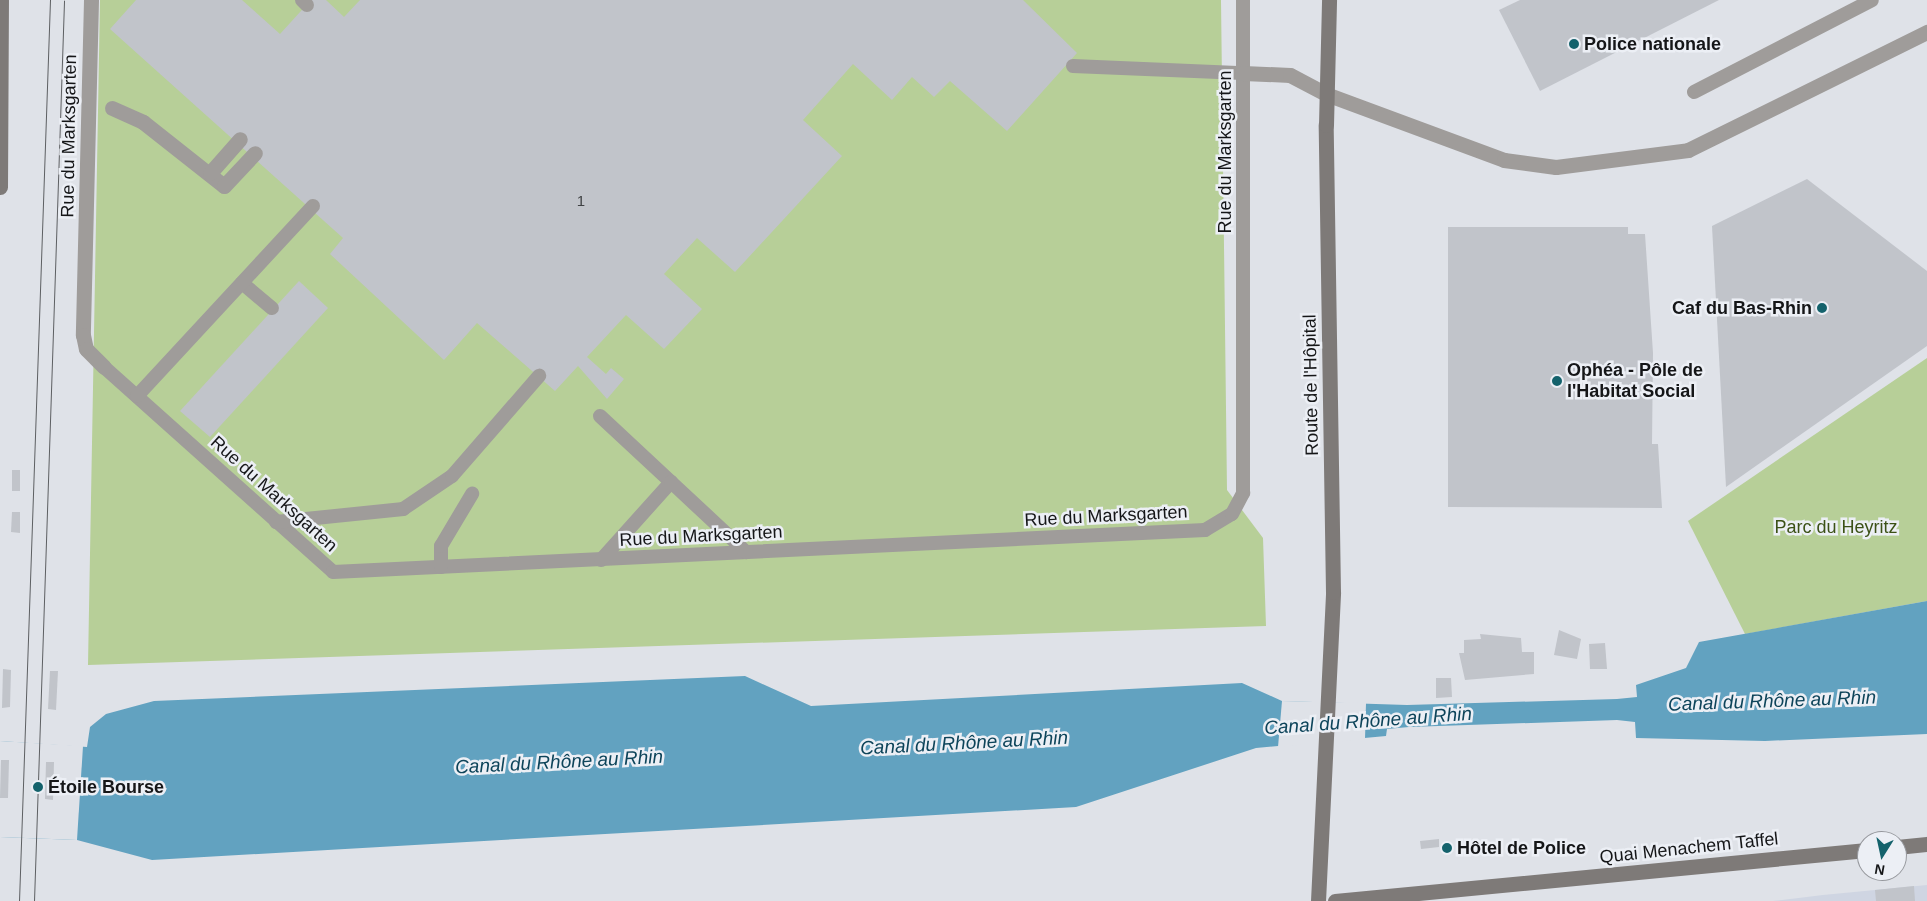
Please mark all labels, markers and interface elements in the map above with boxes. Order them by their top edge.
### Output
place label: Police nationale [1584,33,1721,55]
marker: Police nationale [1568,38,1580,50]
street label: Rue du Marksgarten [57,54,81,218]
street label: Rue du Marksgarten [1214,70,1236,234]
house number: 1 [577,192,585,210]
place label: Caf du Bas-Rhin [1672,297,1812,319]
marker: Caf du Bas-Rhin [1816,302,1828,314]
street label: Route de l'Hôpital [1299,314,1323,456]
place label: Ophéa - Pôle de l'Habitat Social [1567,360,1703,402]
marker: Ophéa - Pôle de l'Habitat Social [1551,375,1563,387]
street label: Rue du Marksgarten [206,431,342,557]
street label: Rue du Marksgarten [1024,501,1188,531]
park label: Parc du Heyritz [1774,516,1898,538]
street label: Rue du Marksgarten [619,521,783,551]
water label: Canal du Rhône au Rhin [1668,686,1876,716]
water label: Canal du Rhône au Rhin [1263,702,1473,740]
water label: Canal du Rhône au Rhin [860,726,1068,760]
water label: Canal du Rhône au Rhin [455,745,663,779]
place label: Étoile Bourse [48,776,164,798]
marker: Étoile Bourse [32,781,44,793]
street label: Quai Menachem Taffel [1598,828,1780,868]
north arrow [1857,831,1907,881]
place label: Hôtel de Police [1457,837,1586,859]
marker: Hôtel de Police [1441,842,1453,854]
text: N [1873,861,1886,879]

